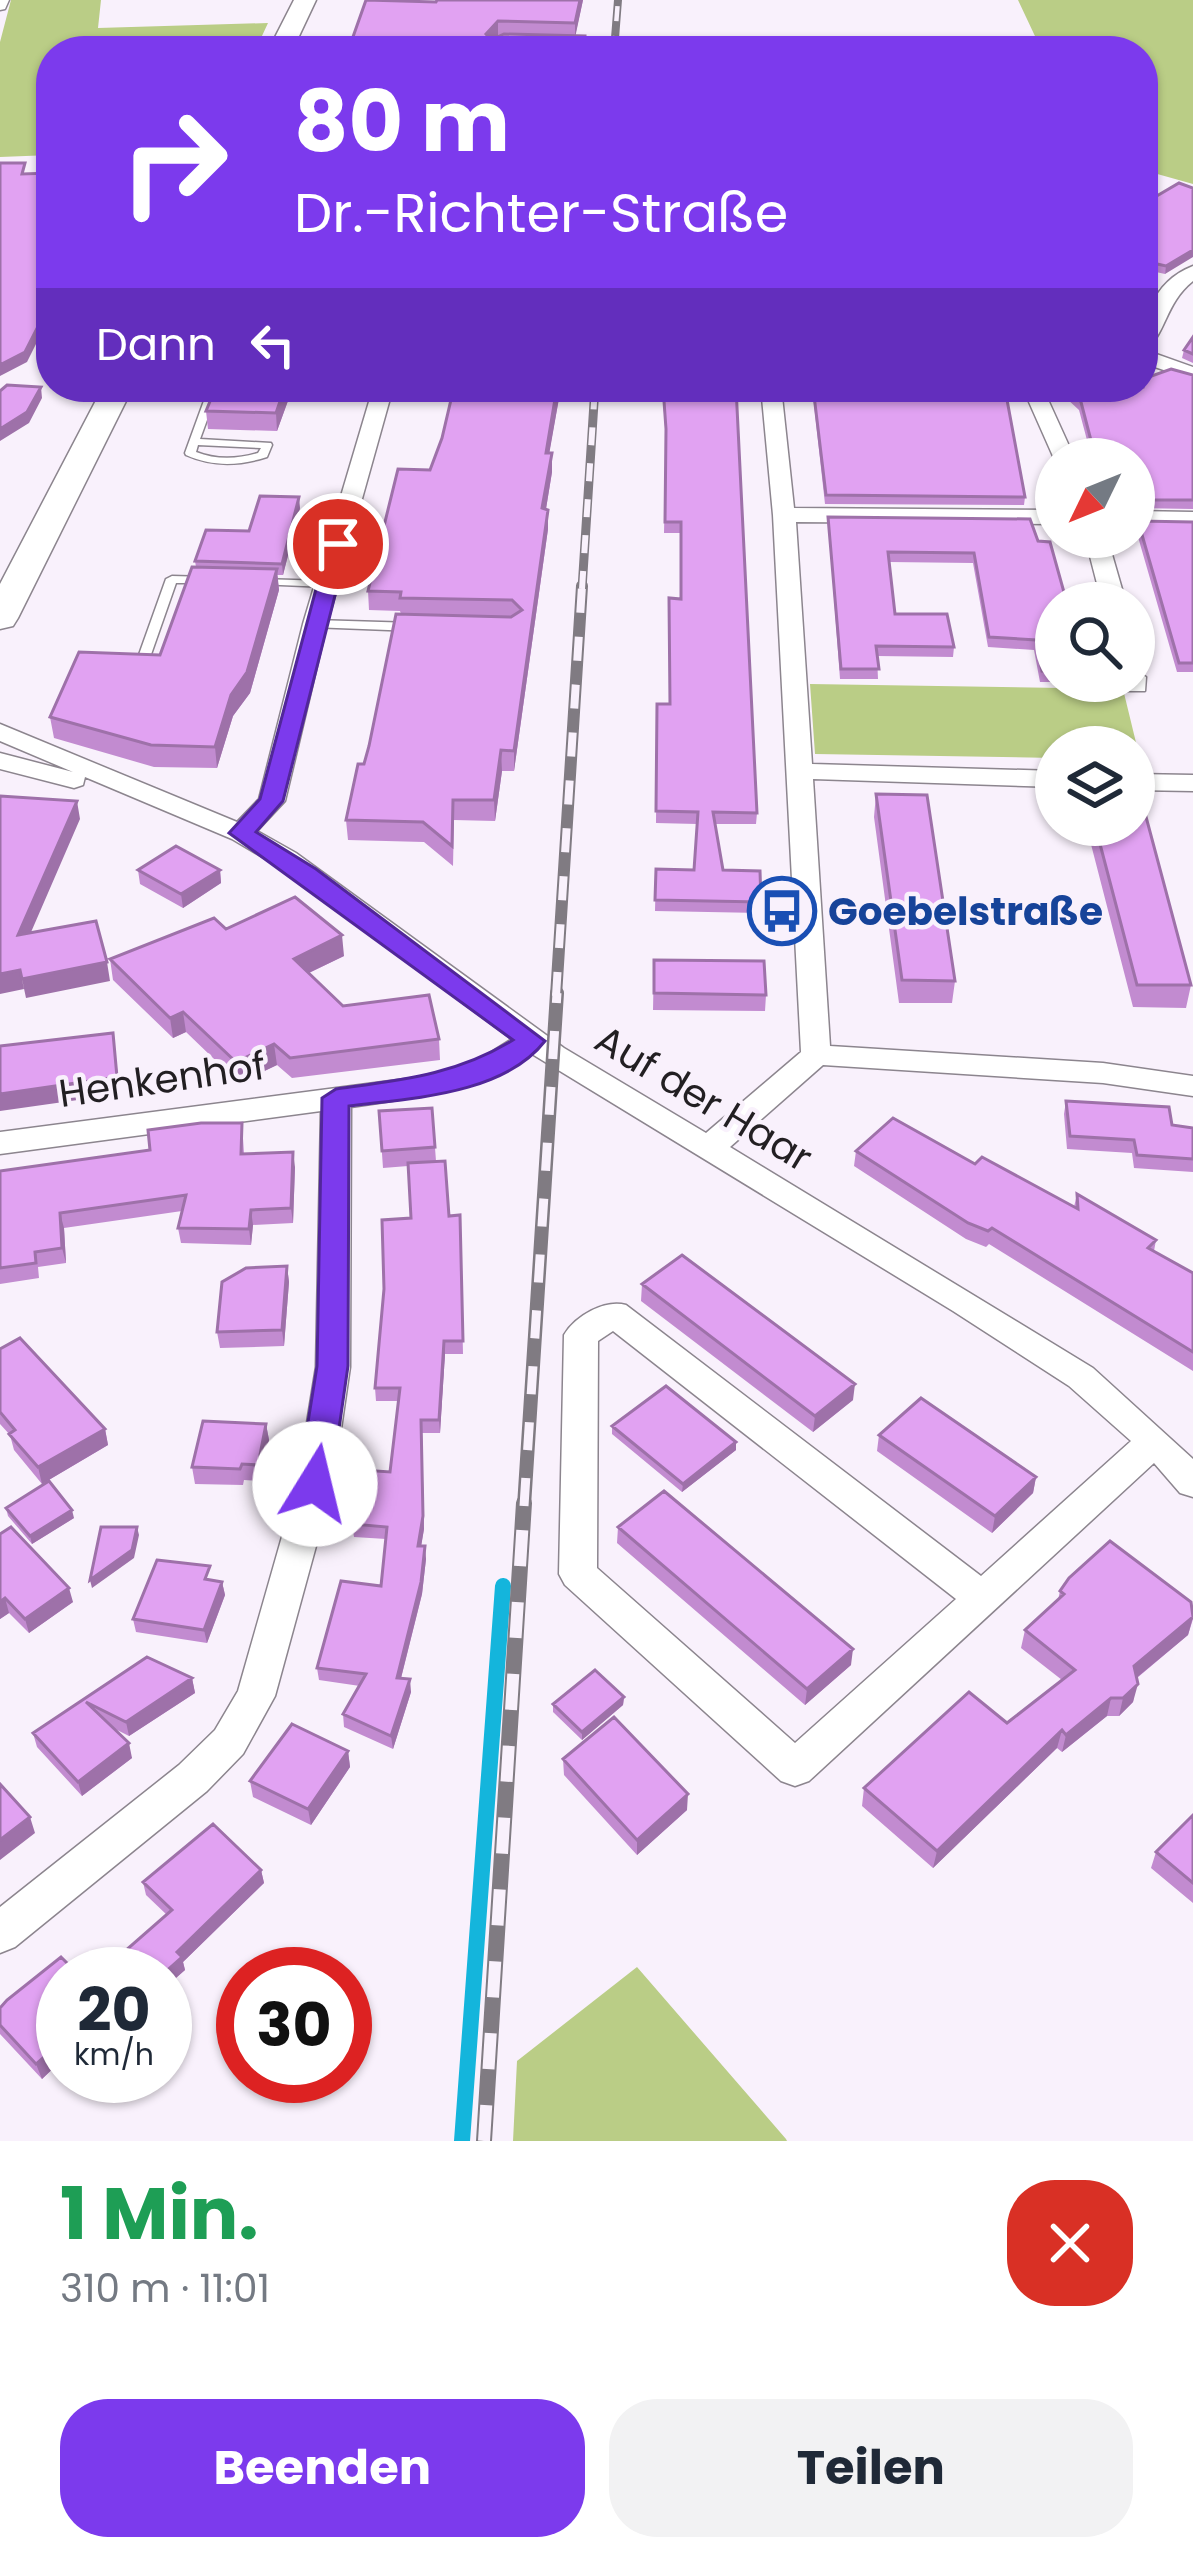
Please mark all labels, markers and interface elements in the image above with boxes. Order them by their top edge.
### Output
text: 80 m [294,63,510,180]
icon: right [96,84,252,240]
text: Dr.-Richter-Straße [294,175,788,251]
icon: left [240,312,306,378]
text: Dann [96,313,216,376]
north arrow [1035,438,1155,558]
map controls [1035,438,1155,846]
pin [287,493,389,595]
icon: arrive [305,511,371,577]
button: search [1035,582,1155,702]
button: layers [1035,726,1155,846]
bus stop icon: Goebelstraße [747,876,817,946]
place label: Goebelstraße [828,884,1103,939]
street label: Auf der Haar [585,1012,823,1185]
street label: Henkenhof [55,1038,269,1121]
position arrow [252,1421,378,1547]
speed limit sign: 30 [216,1947,372,2103]
text: 20 [77,1968,151,2052]
text: km/h [74,2033,154,2076]
text: 1 Min. [60,2163,259,2264]
button: close [1007,2180,1133,2306]
text: 310 m · 11:01 [60,2261,270,2316]
button: Beenden [60,2399,585,2537]
button: Teilen [609,2399,1133,2537]

